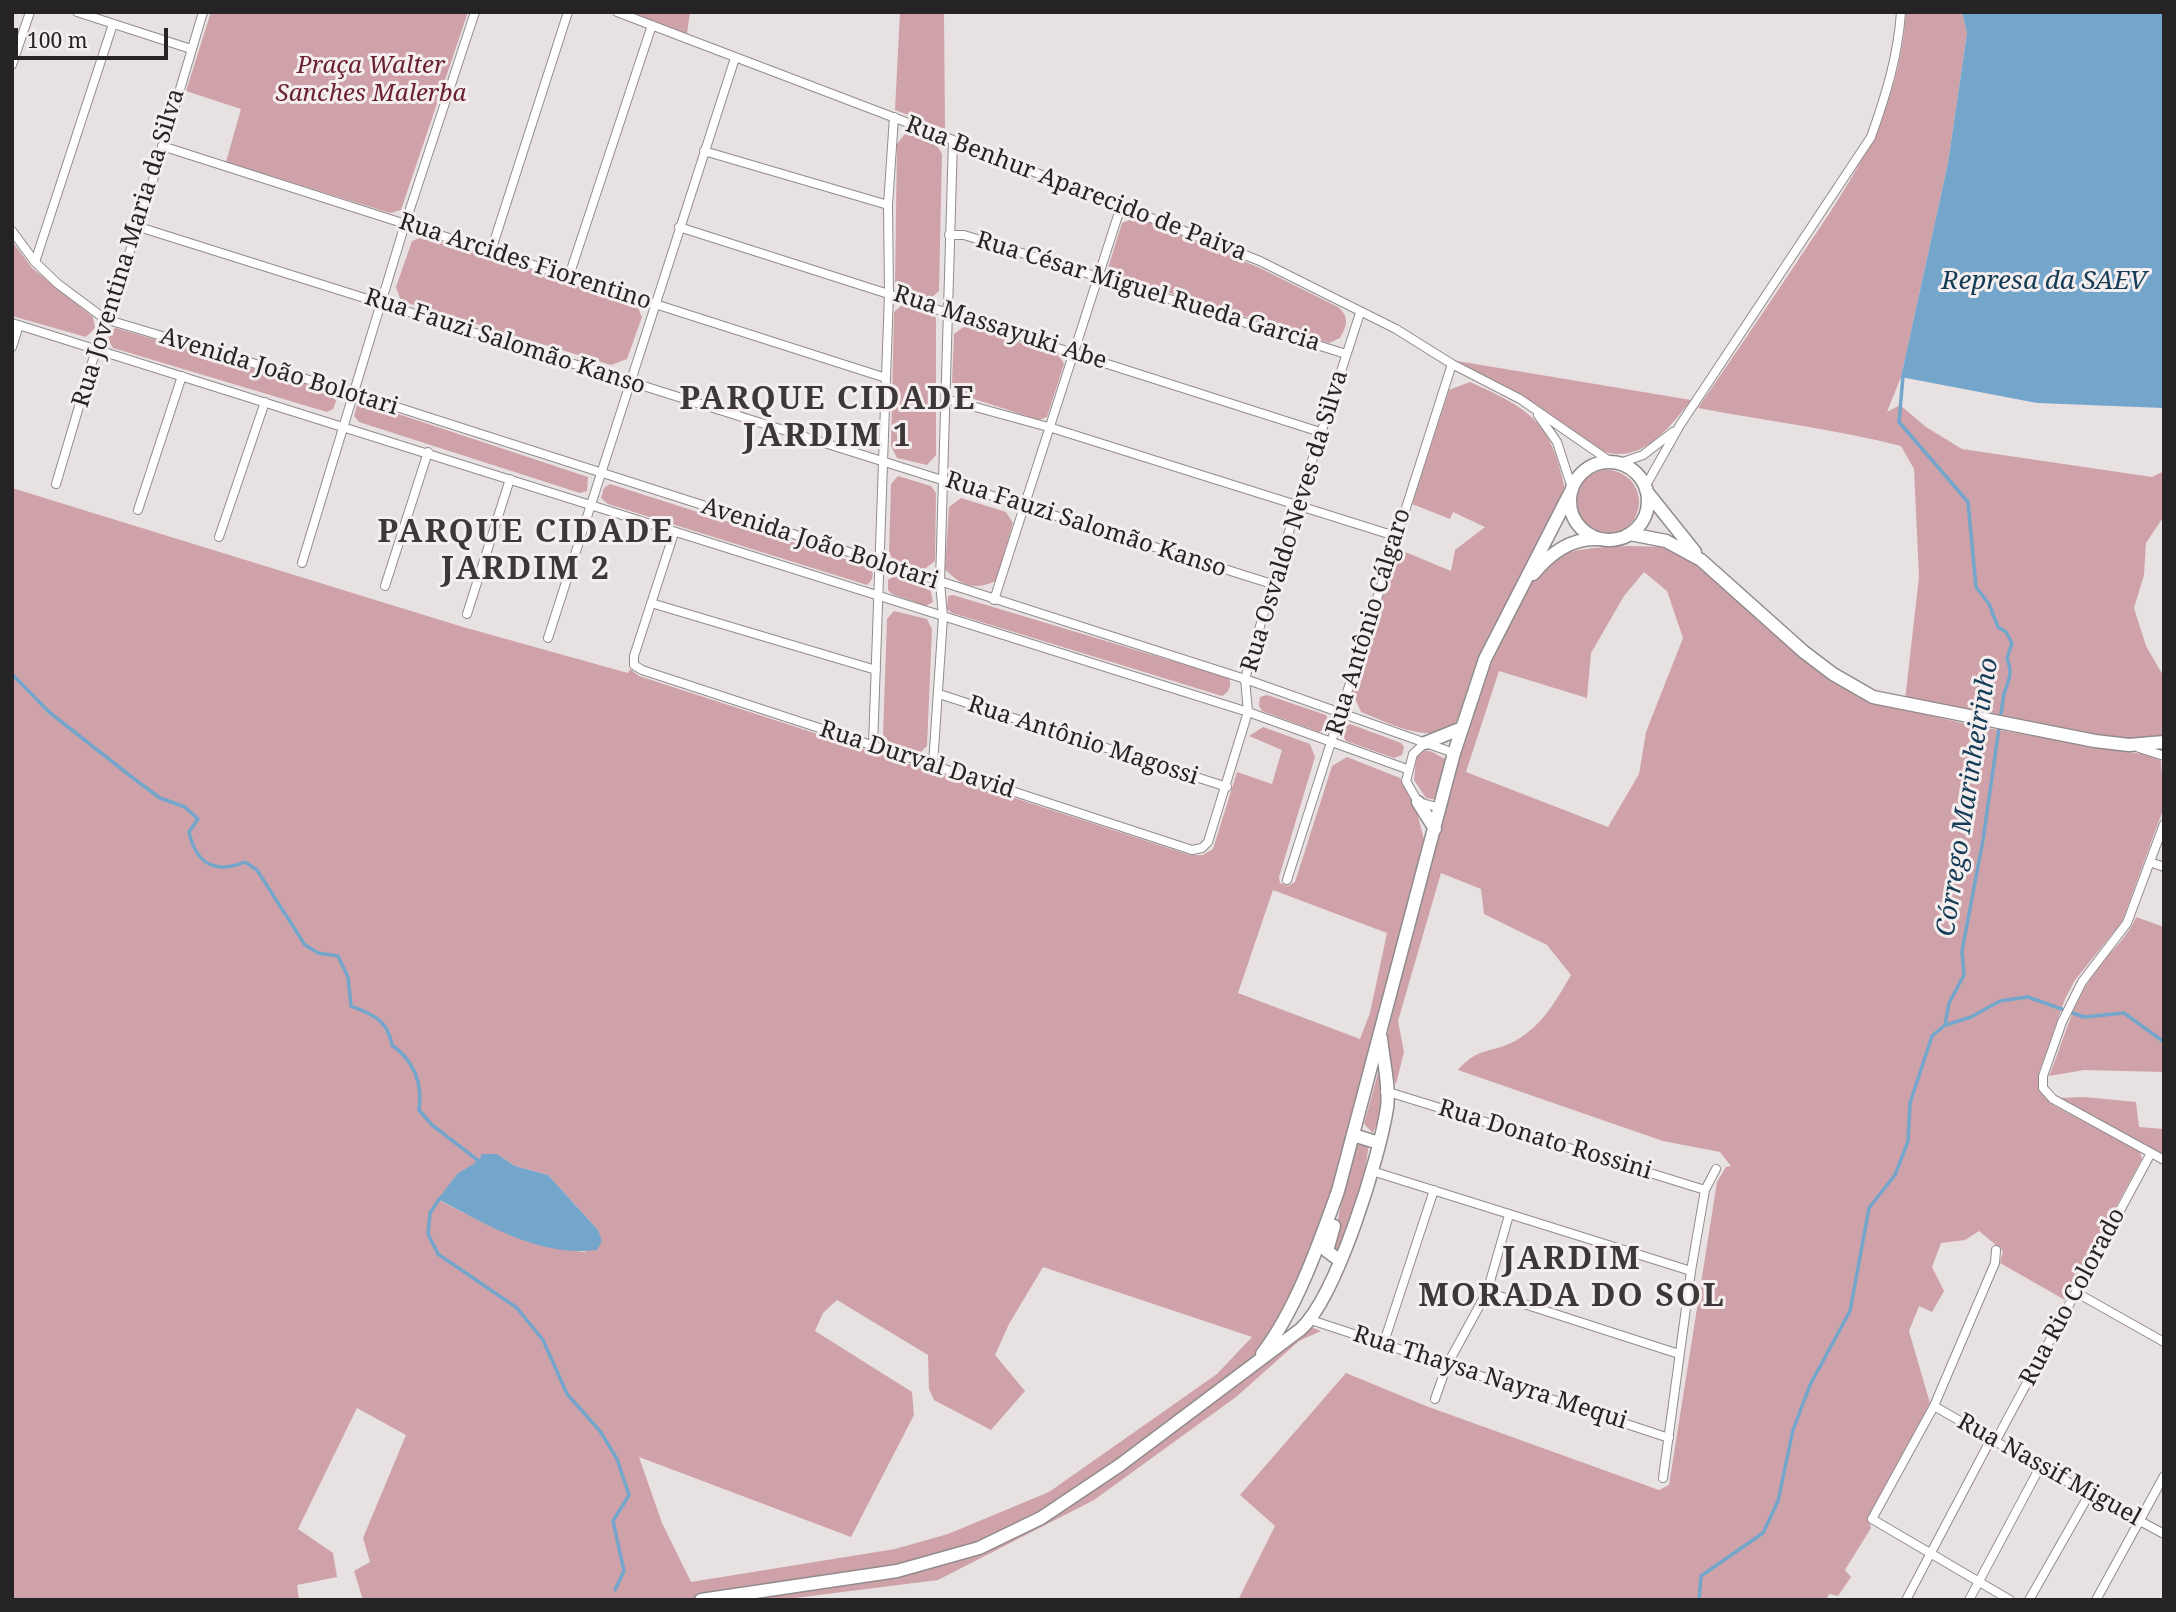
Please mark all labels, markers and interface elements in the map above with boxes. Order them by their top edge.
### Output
scale bar [18,14,172,58]
text: 100 m [27,26,88,54]
park label: Praça Walter Sanches Malerba [276,52,466,108]
street label: Rua Joventina Maria da Silva [67,85,191,411]
street label: Rua Benhur Aparecido de Paiva [901,110,1251,268]
street label: Rua Arcides Fiorentino [395,208,655,316]
street label: Rua César Miguel Rueda Garcia [972,226,1324,358]
water label: Represa da SAEV [1941,266,2147,298]
street label: Rua Massayuki Abe [890,280,1110,376]
street label: Rua Fauzi Salomão Kanso [361,283,649,401]
street label: Avenida João Bolotari [156,322,402,422]
street label: Rua Osvaldo Neves da Silva [1235,367,1355,675]
district label: PARQUE CIDADE JARDIM 1 [681,381,975,456]
street label: Rua Fauzi Salomão Kanso [942,466,1230,584]
street label: Avenida João Bolotari [698,492,942,596]
street label: Rua Antônio Cálgaro [1321,505,1417,739]
district label: PARQUE CIDADE JARDIM 2 [379,514,673,589]
water label: Córrego Marinheirinho [1931,656,2005,938]
street label: Rua Antônio Magossi [964,690,1202,792]
street label: Rua Durval David [816,715,1018,805]
street label: Rua Donato Rossini [1435,1094,1655,1186]
street label: Rua Rio Colorado [2014,1203,2132,1391]
district label: JARDIM MORADA DO SOL [1420,1241,1724,1316]
street label: Rua Thaysa Nayra Mequi [1349,1320,1631,1436]
street label: Rua Nassif Miguel [1952,1408,2146,1532]

